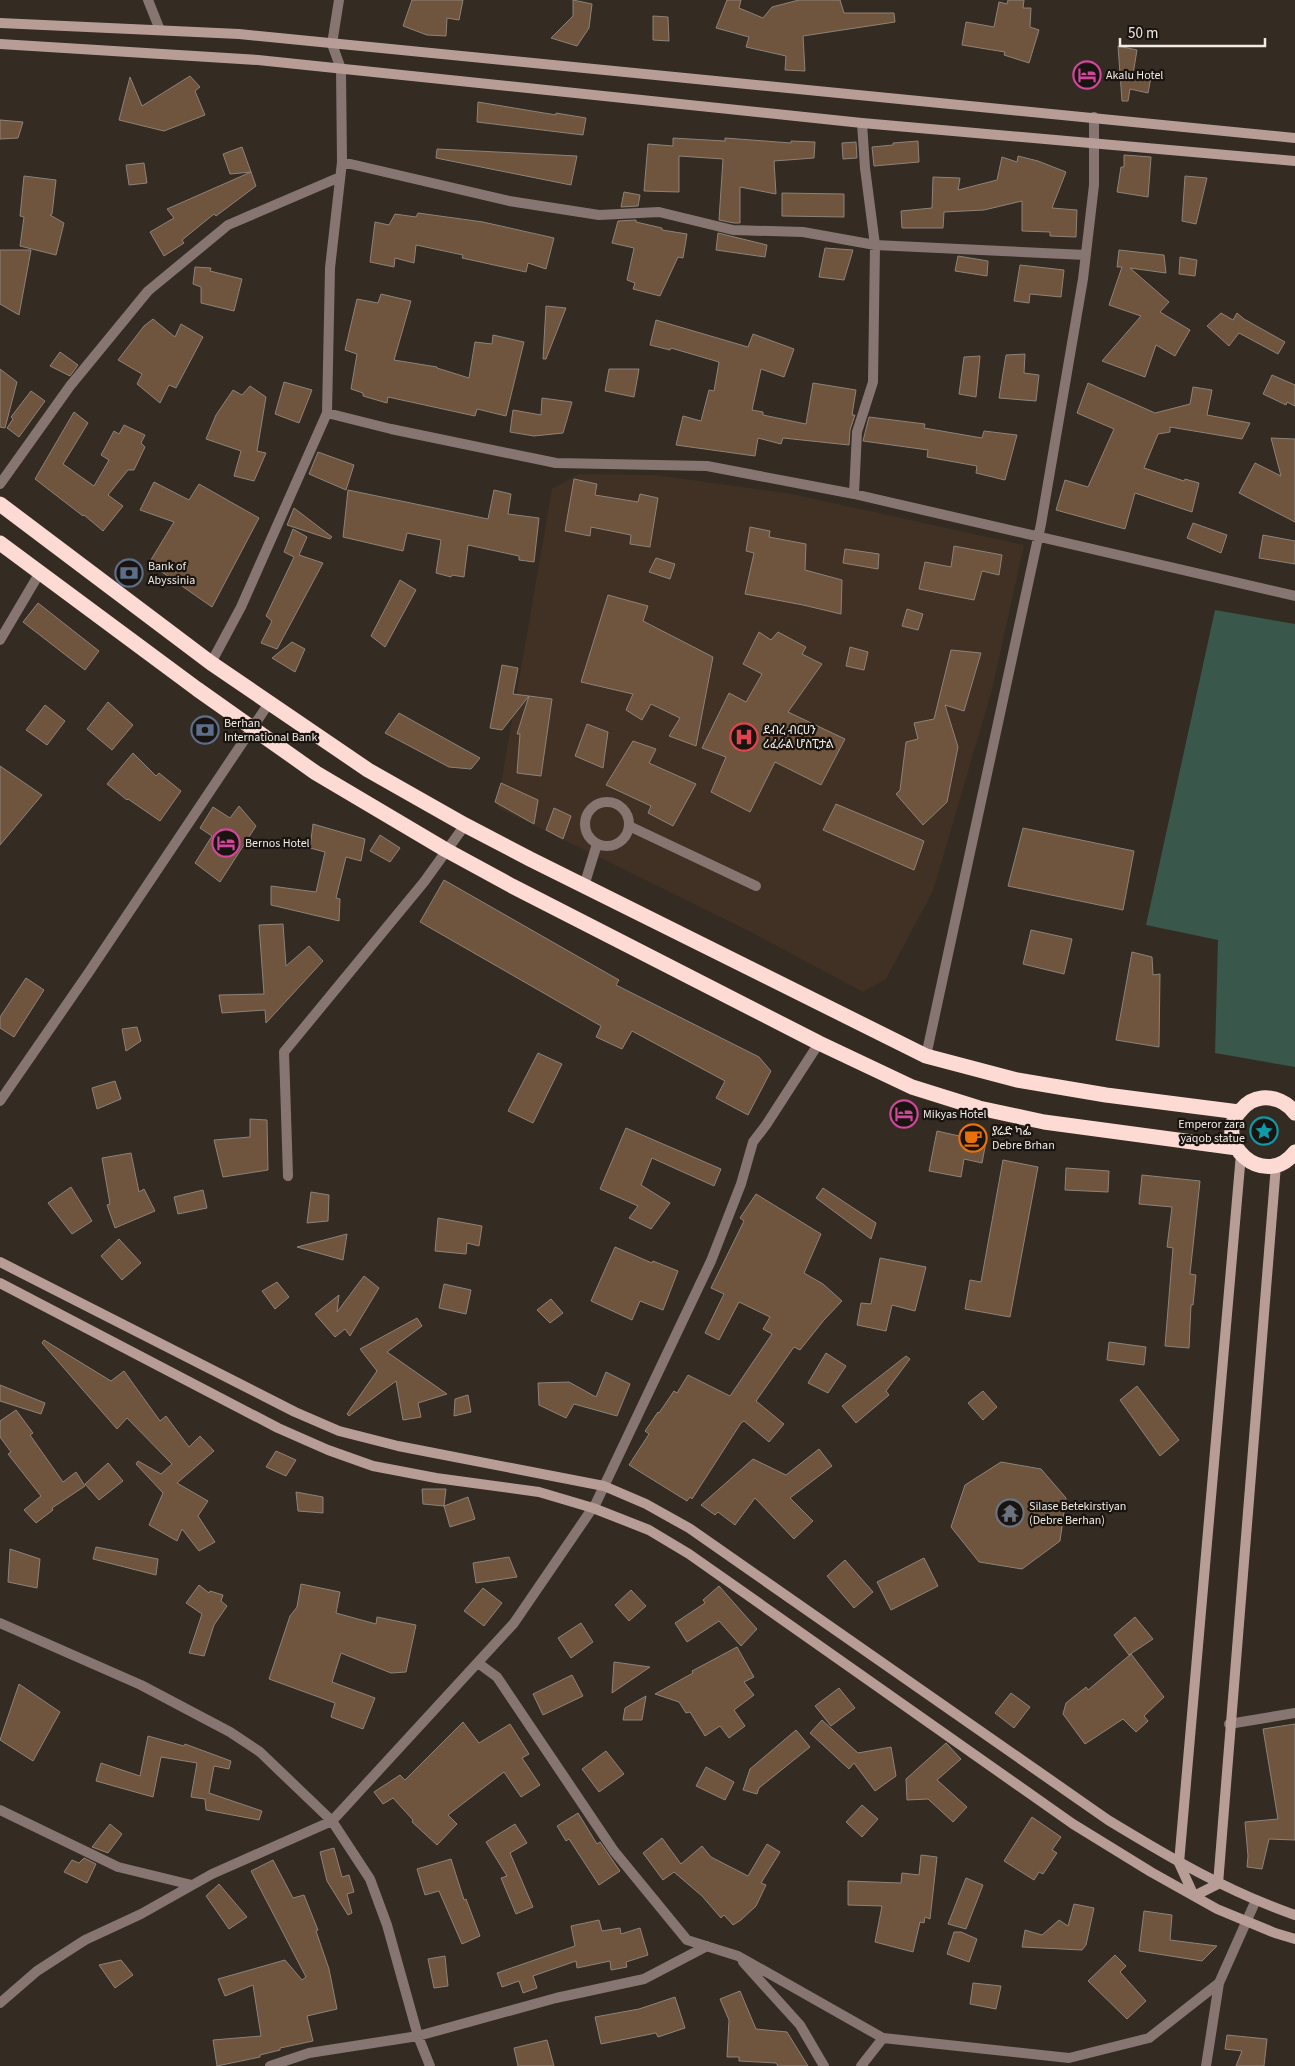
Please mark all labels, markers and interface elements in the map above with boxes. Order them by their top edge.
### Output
scale bar [1120,15,1265,47]
text: 50 m [1128,23,1158,44]
hotel icon: Akalu Hotel [1072,60,1102,90]
place label: Akalu Hotel [1106,67,1163,84]
bank icon: Bank of Abyssinia [114,558,144,588]
place label: Bank of Abyssinia [148,558,195,589]
bank icon: Berhan International Bank [190,715,220,745]
place label: Berhan International Bank [224,715,317,746]
hospital icon: ደብረ ብርሀን ሪፈራል ሆስፒታል [729,722,759,752]
place label: ደብረ ብርሀን ሪፈራል ሆስፒታል [763,722,834,753]
hotel icon: Bernos Hotel [211,828,241,858]
place label: Bernos Hotel [245,835,310,852]
hotel icon: Mikyas Hotel [889,1099,919,1129]
place label: Mikyas Hotel [923,1106,986,1123]
place label: Emperor zara yaqob statue [1178,1116,1245,1147]
place icon: Emperor zara yaqob statue [1249,1116,1279,1146]
cafe icon: ያሬድ ካፌ Debre Brhan [958,1123,988,1153]
place label: ያሬድ ካፌ Debre Brhan [992,1123,1055,1154]
temple icon: Silase Betekirstiyan (Debre Berhan) [995,1498,1025,1528]
place label: Silase Betekirstiyan (Debre Berhan) [1029,1498,1126,1529]

